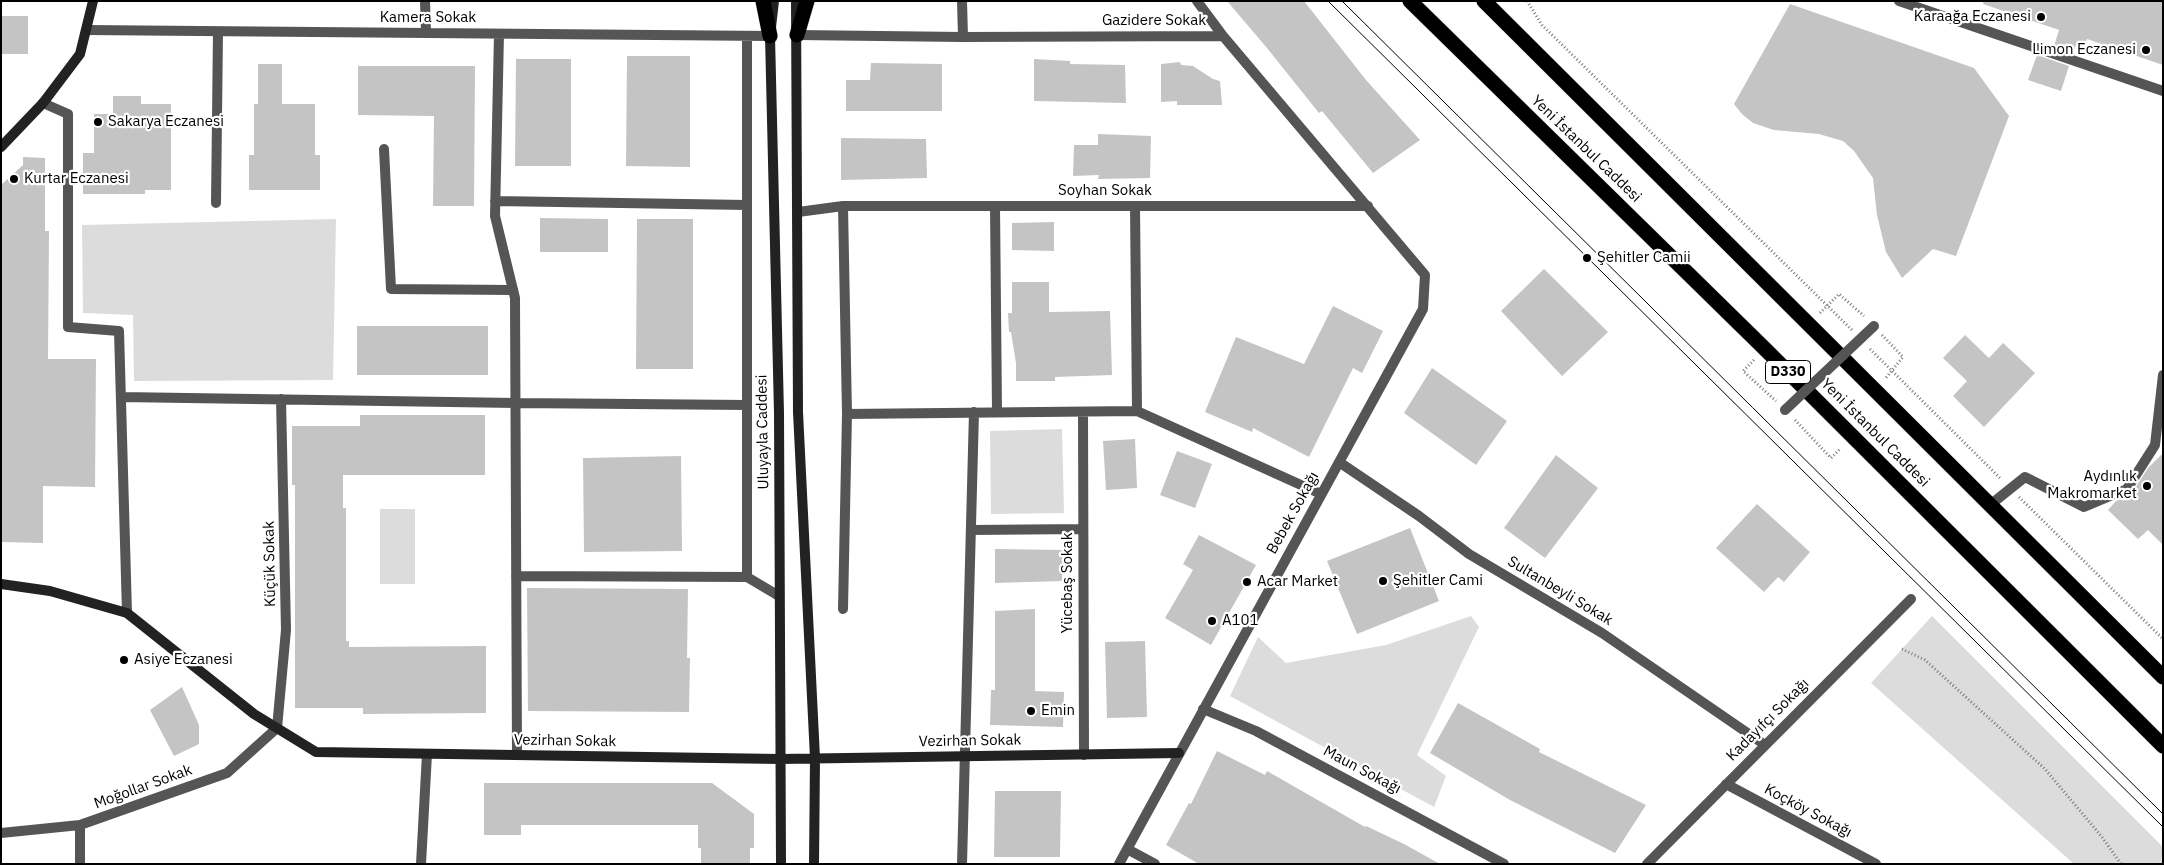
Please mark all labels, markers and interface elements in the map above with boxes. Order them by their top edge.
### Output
place label: Karaağa Eczanesi [1914,8,2031,26]
street label: Kamera Sokak [380,9,476,27]
marker: Karaağa Eczanesi [2035,11,2047,23]
street label: Gazidere Sokak [1102,12,1206,30]
place label: Limon Eczanesi [2032,41,2136,59]
marker: Limon Eczanesi [2140,44,2152,56]
street label: Yeni İstanbul Caddesi [1527,92,1645,206]
place label: Sakarya Eczanesi [108,113,224,131]
marker: Sakarya Eczanesi [92,116,104,128]
place label: Kurtar Eczanesi [24,170,129,188]
marker: Kurtar Eczanesi [8,173,20,185]
street label: Soyhan Sokak [1058,182,1152,200]
place label: Şehitler Camii [1597,249,1691,267]
marker: Şehitler Camii [1581,252,1593,264]
road number: D330 [1766,361,1810,384]
street label: Uluyayla Caddesi [753,374,773,490]
street label: Yeni İstanbul Caddesi [1817,375,1933,491]
place label: Aydınlık Makromarket [2047,468,2137,503]
street label: Bebek Sokağı [1263,469,1323,557]
marker: Aydınlık Makromarket [2141,480,2153,492]
street label: Küçük Sokak [260,521,280,607]
street label: Yücebaş Sokak [1059,532,1077,634]
street label: Sultanbeyli Sokak [1504,552,1616,630]
place label: Şehitler Cami [1393,572,1483,590]
place label: Acar Market [1257,573,1338,591]
marker: Şehitler Cami [1377,575,1389,587]
marker: Acar Market [1241,576,1253,588]
place label: A101 [1222,612,1259,630]
marker: A101 [1206,615,1218,627]
place label: Asiye Eczanesi [134,651,233,669]
marker: Asiye Eczanesi [118,654,130,666]
street label: Kadayıfçı Sokağı [1723,675,1813,765]
place label: Emin [1041,702,1075,720]
marker: Emin [1025,705,1037,717]
street label: Vezirhan Sokak [514,731,616,751]
street label: Vezirhan Sokak [919,731,1021,751]
street label: Maun Sokağı [1320,742,1404,798]
street label: Moğollar Sokak [92,761,194,813]
street label: Koçköy Sokağı [1761,780,1855,842]

